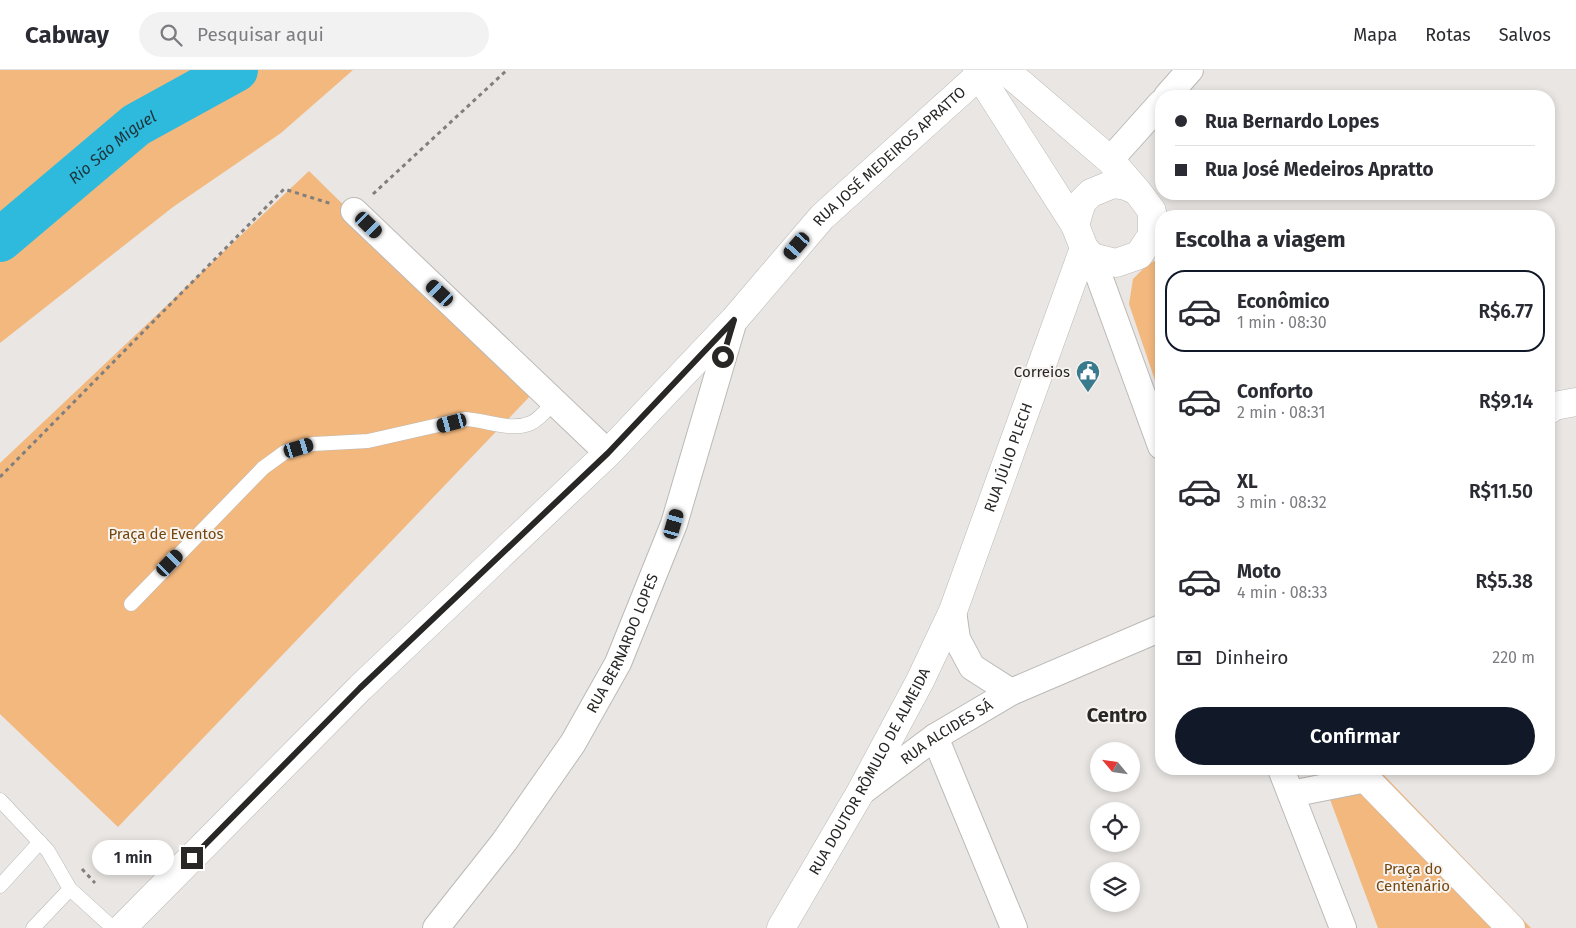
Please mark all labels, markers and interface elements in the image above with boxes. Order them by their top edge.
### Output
search box [139,12,489,57]
text: Cabway [25,21,109,49]
icon: search [157,21,185,49]
text: Pesquisar aqui [197,23,324,46]
text: Mapa [1353,24,1397,46]
text: Rotas [1425,24,1471,46]
text: Salvos [1499,24,1551,46]
street label: RUA JOSÉ MEDEIROS APRATTO [809,83,969,230]
water label: Rio São Miguel [65,106,159,187]
text: Rua Bernardo Lopes [1205,110,1379,133]
text: Rua José Medeiros Apratto [1205,158,1434,181]
car [352,209,385,241]
text: Escolha a viagem [1175,226,1346,253]
car [781,230,812,262]
car [423,277,456,309]
icon: car [1177,289,1222,334]
text: Econômico [1237,290,1330,313]
text: R$6.77 [1478,300,1533,323]
text: 1 min · 08:30 [1237,313,1327,332]
route start [712,346,734,368]
public building icon: Correios [1075,359,1101,393]
place label: Correios [1014,363,1070,381]
icon: car [1177,379,1222,424]
text: Conforto [1237,380,1313,403]
text: R$9.14 [1479,390,1533,413]
street label: RUA JÚLIO PLECH [980,400,1036,515]
text: 2 min · 08:31 [1237,403,1325,422]
car [435,412,468,434]
car [282,436,315,460]
icon: car [1177,469,1222,514]
text: XL [1237,470,1258,493]
text: R$11.50 [1469,480,1533,503]
text: 3 min · 08:32 [1237,493,1327,512]
car [662,508,685,540]
park label: Praça de Eventos [108,525,224,543]
car [154,547,185,579]
icon: car [1177,559,1222,604]
text: Moto [1237,560,1281,583]
text: R$5.38 [1476,570,1533,593]
street label: RUA BERNARDO LOPES [583,571,662,716]
text: 4 min · 08:33 [1237,583,1327,602]
icon: cash [1175,644,1203,672]
text: Dinheiro [1215,646,1288,669]
text: 220 m [1492,648,1535,667]
street label: RUA DOUTOR RÔMULO DE ALMEIDA [805,665,934,878]
street label: RUA ALCIDES SÁ [897,696,996,769]
district label: Centro [1087,703,1148,727]
button: Confirmar [1175,707,1535,765]
north arrow [1090,742,1140,792]
map controls [1090,742,1140,912]
button: locate [1090,802,1140,852]
callout: 1 min [92,840,174,876]
route end [181,847,203,869]
text: 1 min [114,848,152,867]
park label: Praça do Centenário [1376,860,1450,895]
button: layers [1090,862,1140,912]

